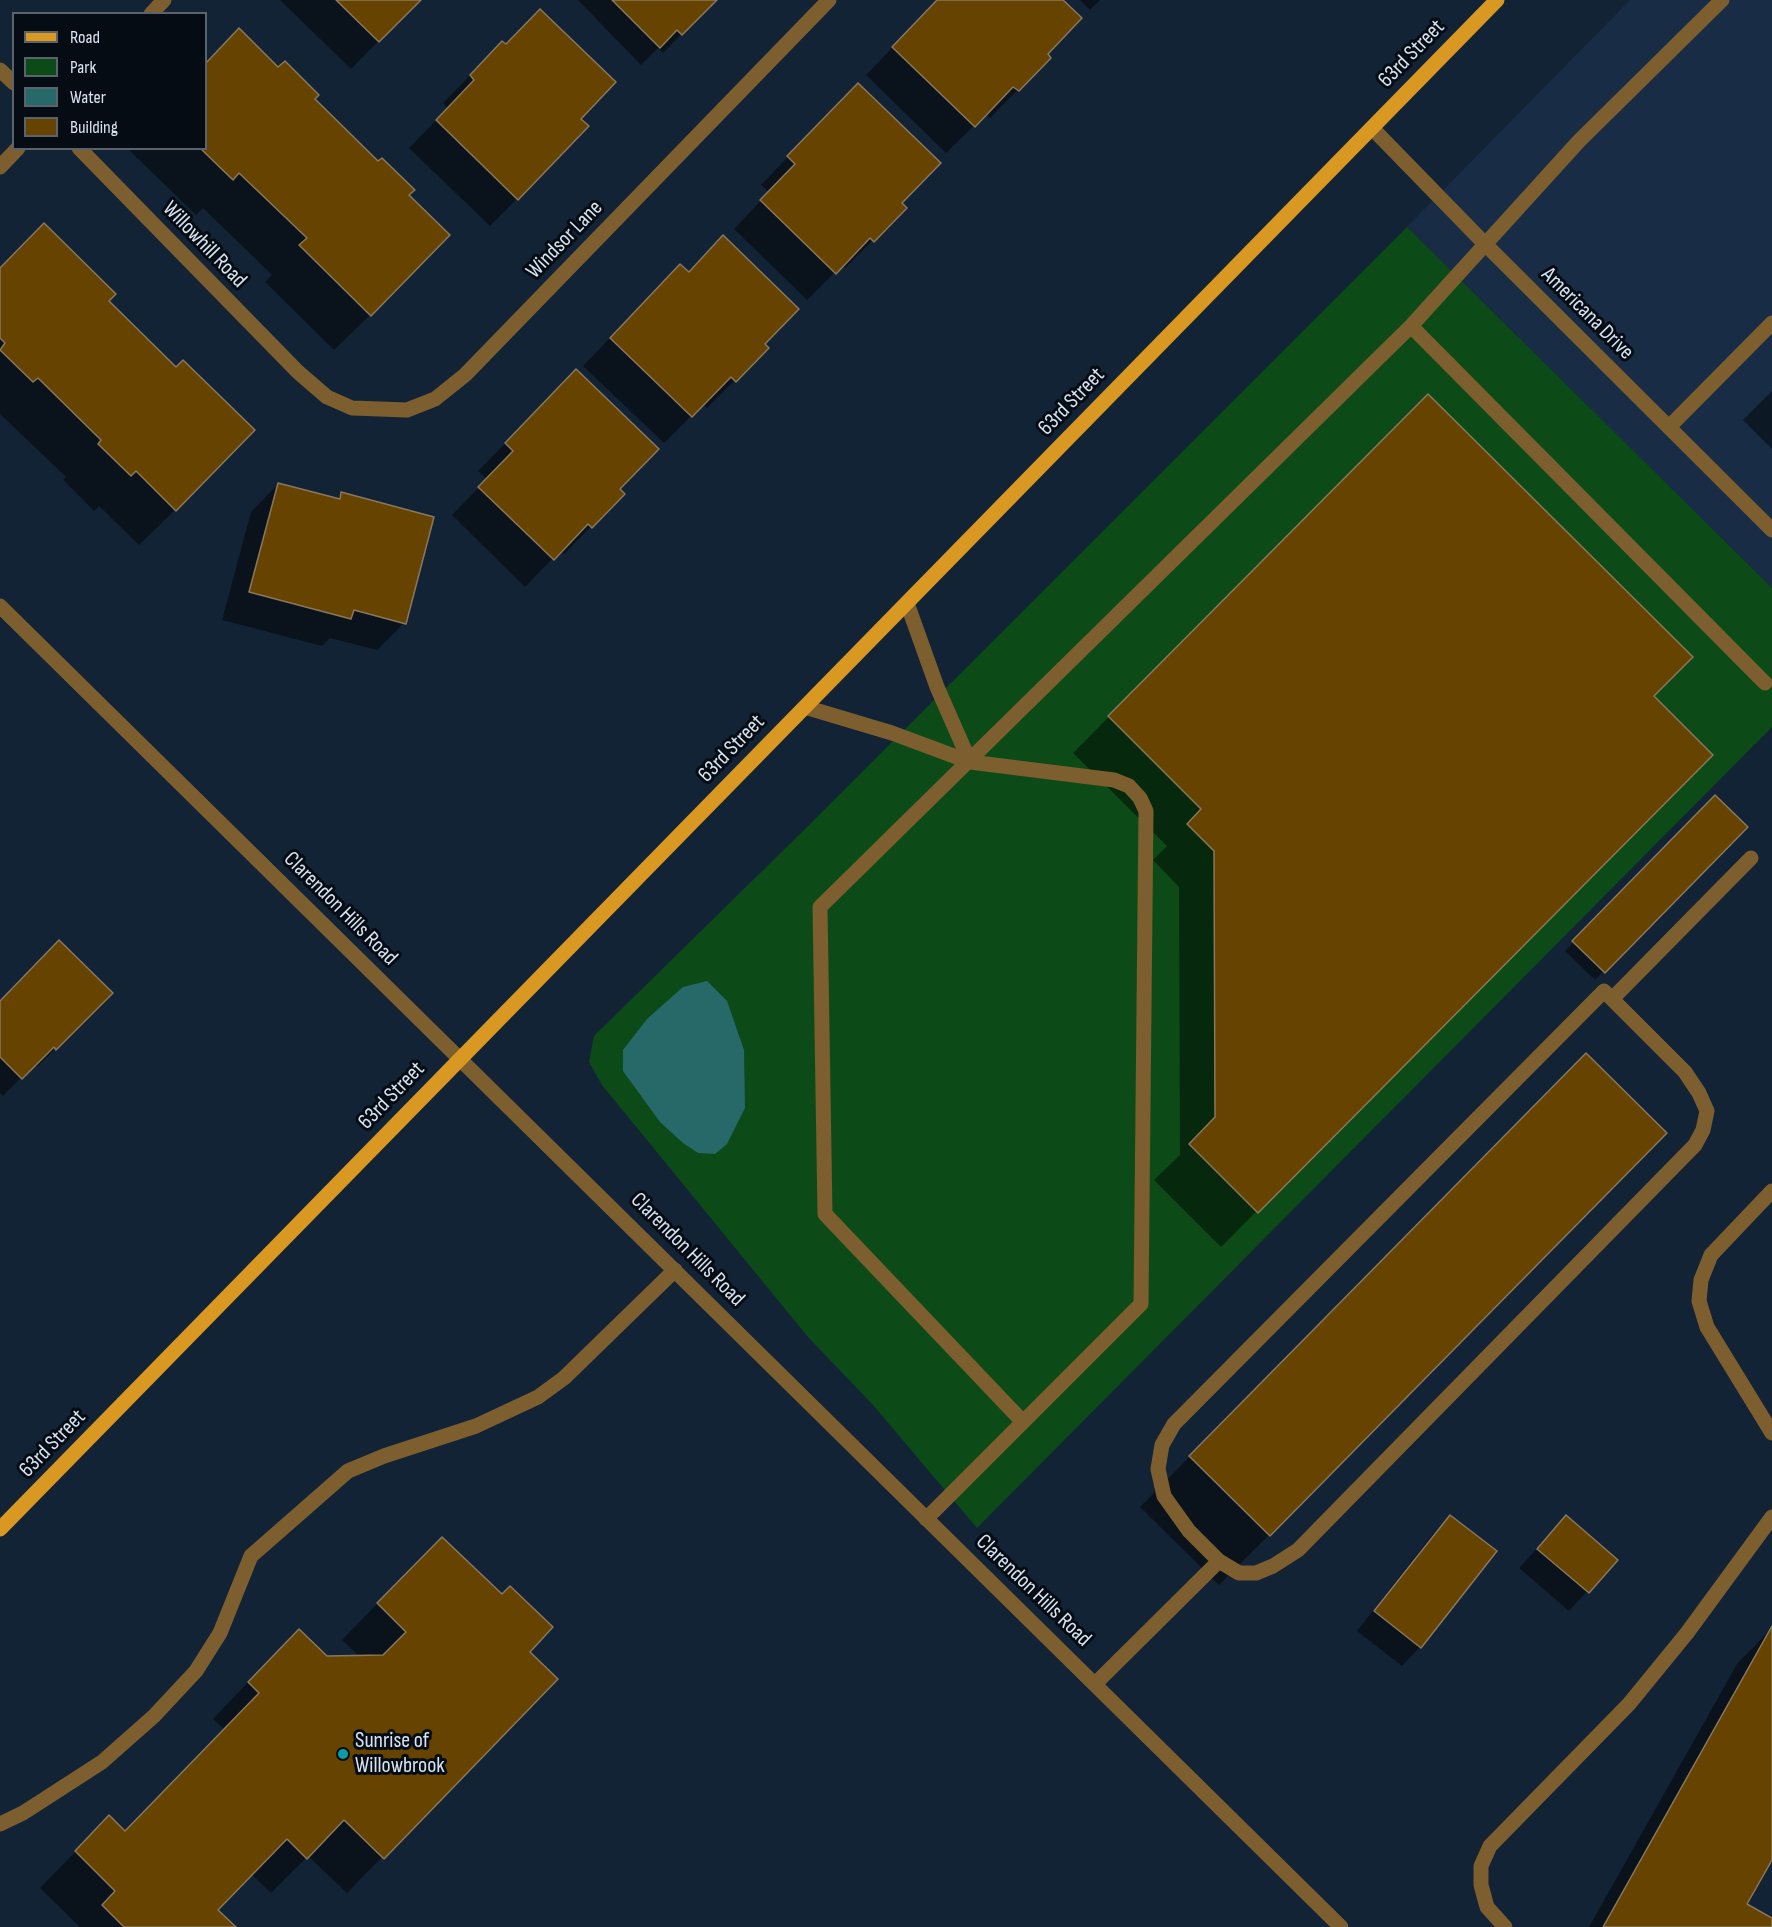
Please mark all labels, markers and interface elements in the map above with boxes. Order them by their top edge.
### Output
legend [12,12,207,150]
street label: 63rd Street [1373,15,1451,93]
text: Road [70,27,100,48]
text: Park [70,57,96,78]
text: Water [70,87,106,108]
text: Building [70,117,118,138]
street label: Windsor Lane [521,195,609,285]
street label: Willowhill Road [156,196,252,294]
street label: Americana Drive [1535,262,1639,366]
street label: 63rd Street [1033,363,1111,441]
street label: 63rd Street [693,710,771,788]
street label: Clarendon Hills Road [278,847,402,971]
street label: 63rd Street [353,1057,431,1135]
street label: Clarendon Hills Road [625,1188,749,1312]
street label: 63rd Street [14,1405,92,1483]
street label: Clarendon Hills Road [970,1529,1096,1653]
place label: Sunrise of Willowbrook [355,1728,445,1780]
marker: Sunrise of Willowbrook [336,1747,350,1761]

